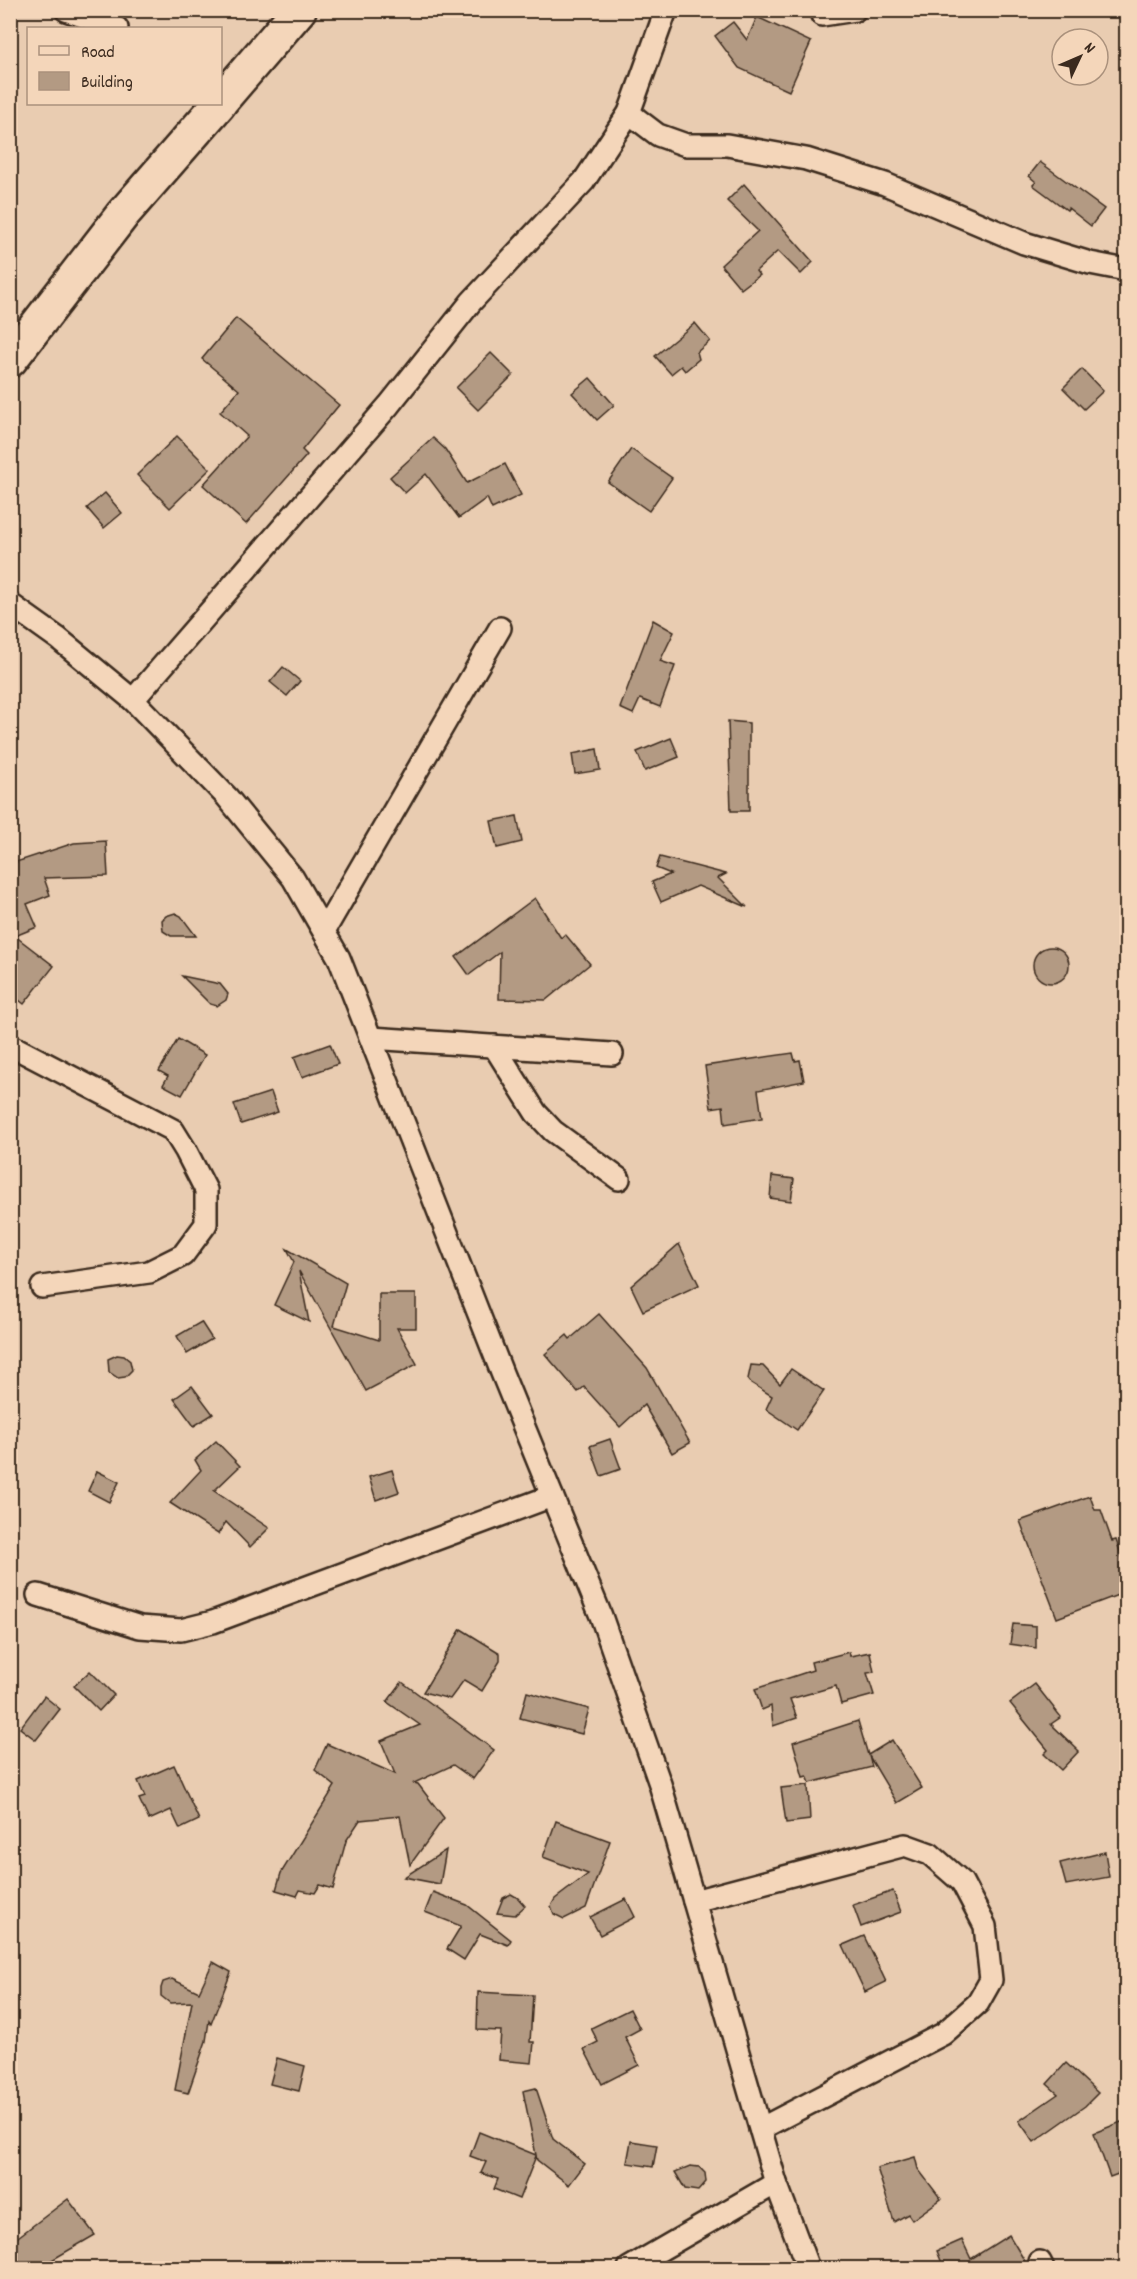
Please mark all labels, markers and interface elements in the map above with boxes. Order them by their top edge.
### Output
legend [27,27,222,105]
north arrow [1050,27,1110,87]
text: N [1078,37,1100,59]
text: Road [81,41,115,66]
text: Building [81,71,133,96]

